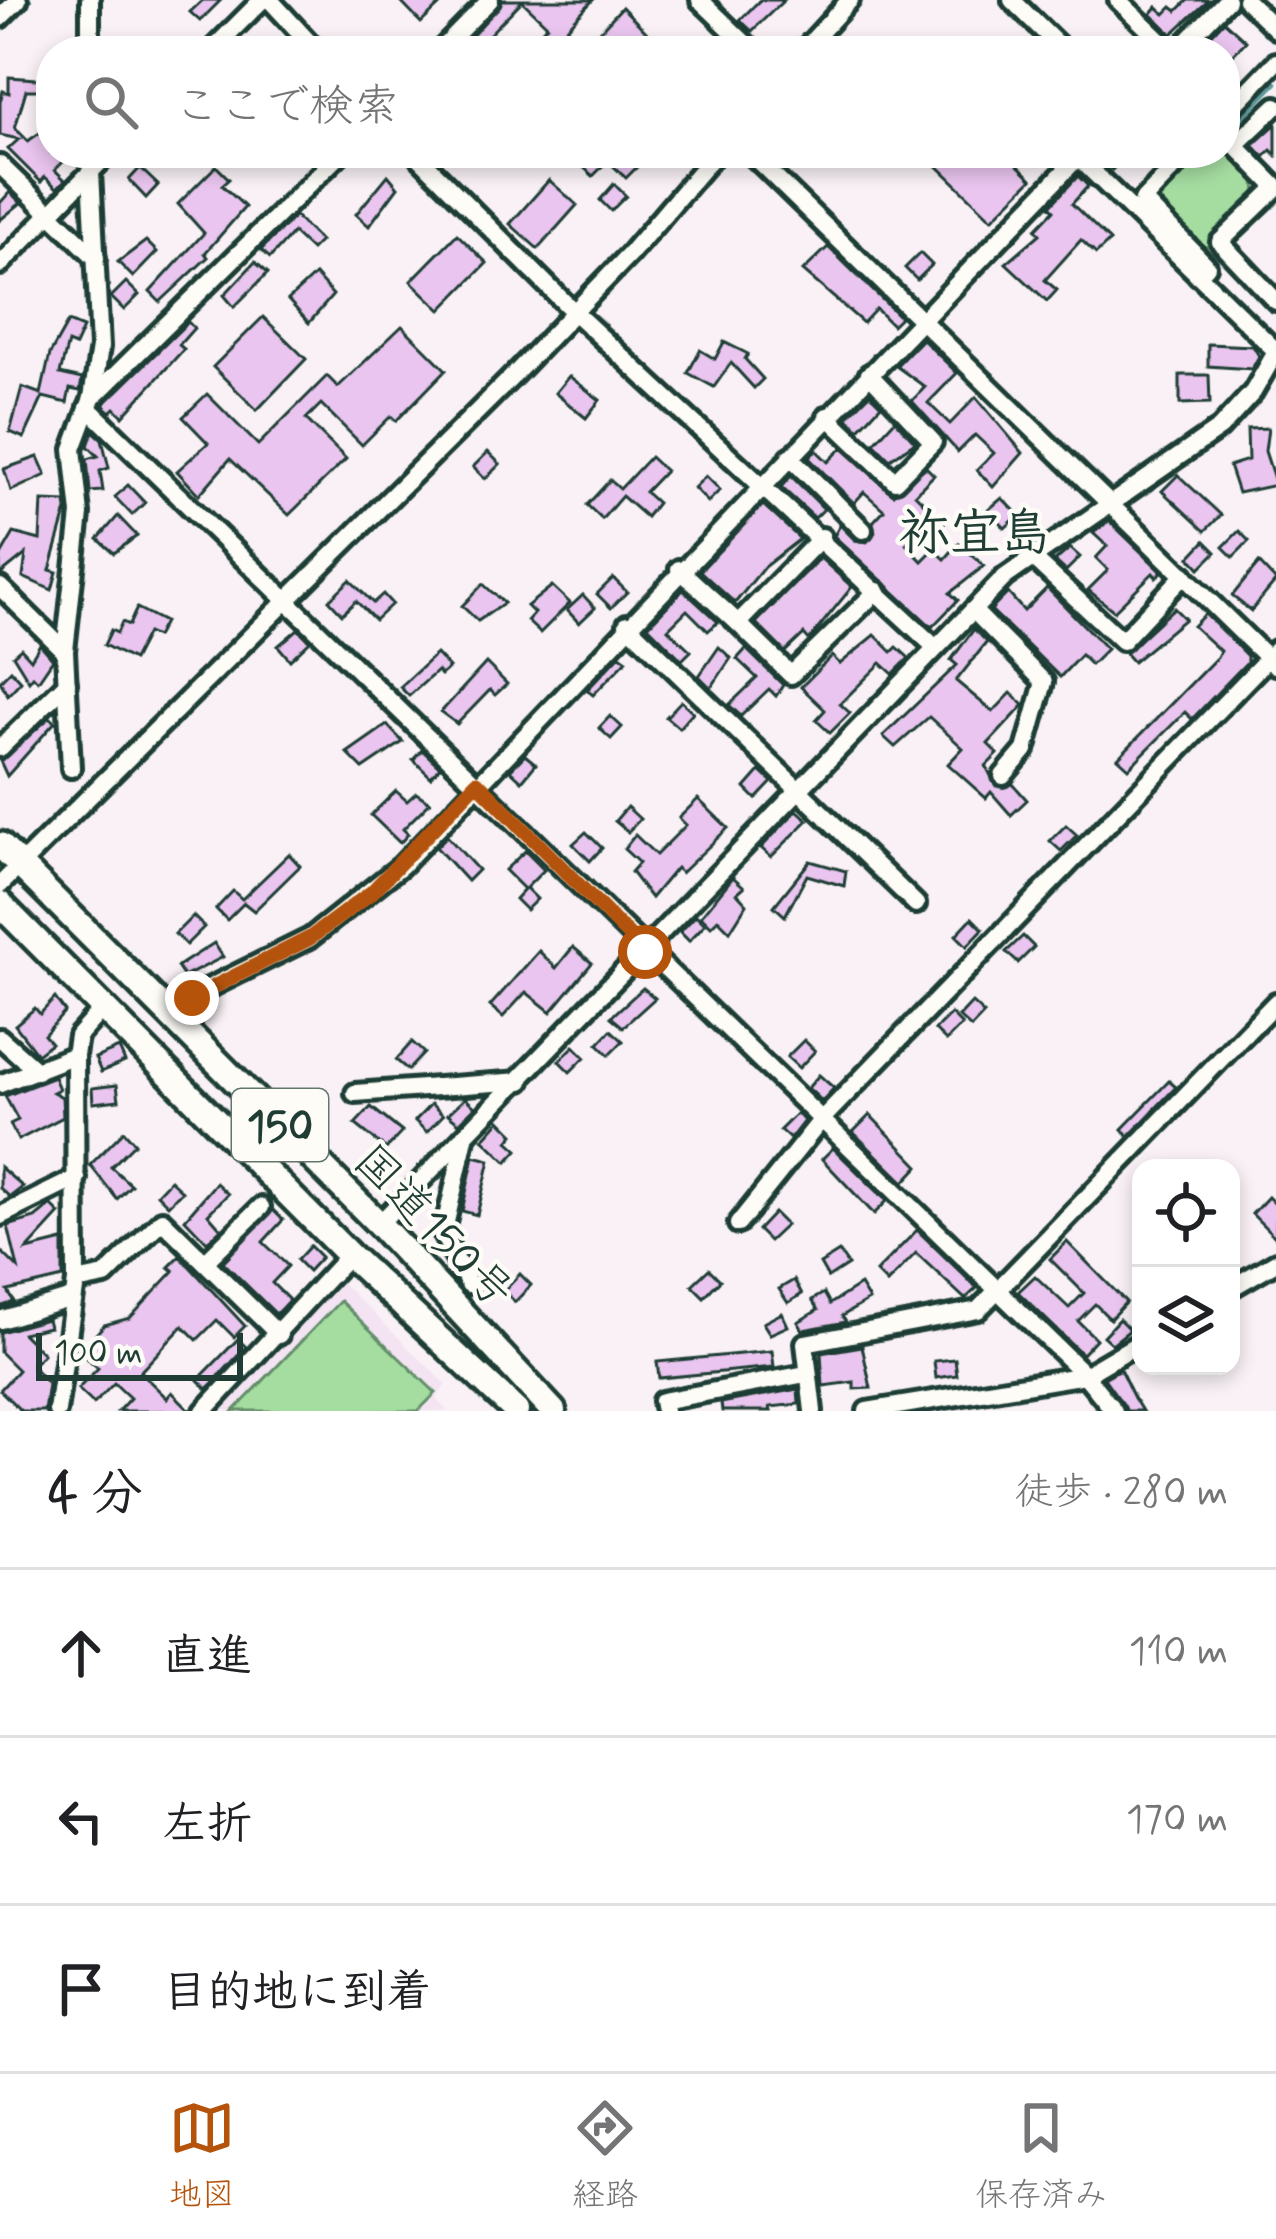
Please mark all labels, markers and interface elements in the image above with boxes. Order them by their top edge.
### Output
search box [36,36,1240,168]
icon: search [78,69,144,135]
text: ここで検索 [174,78,399,137]
district label: 祢宜島 [898,502,1052,568]
route start [618,925,672,979]
route end [165,971,219,1025]
road number: 150 [232,1089,328,1161]
street label: 国道150号 [340,1133,525,1322]
map controls [1132,1159,1240,1375]
button: locate [1132,1159,1240,1267]
button: layers [1132,1267,1240,1375]
scale bar [36,1327,243,1380]
text: 100 m [54,1332,143,1376]
text: 4 分 [48,1462,142,1528]
text: 徒歩 · 280 m [1015,1468,1228,1519]
icon: ahead [48,1620,114,1686]
text: 110 m [1129,1627,1228,1678]
text: 直進 [162,1628,252,1687]
icon: left [48,1788,114,1854]
text: 170 m [1126,1795,1228,1846]
text: 左折 [162,1796,252,1855]
icon: arrive [48,1956,114,2022]
text: 目的地に到着 [162,1964,432,2023]
tab: 地図 [169,2095,235,2218]
tab: 経路 [572,2095,638,2218]
tab: 保存済み [975,2095,1107,2218]

